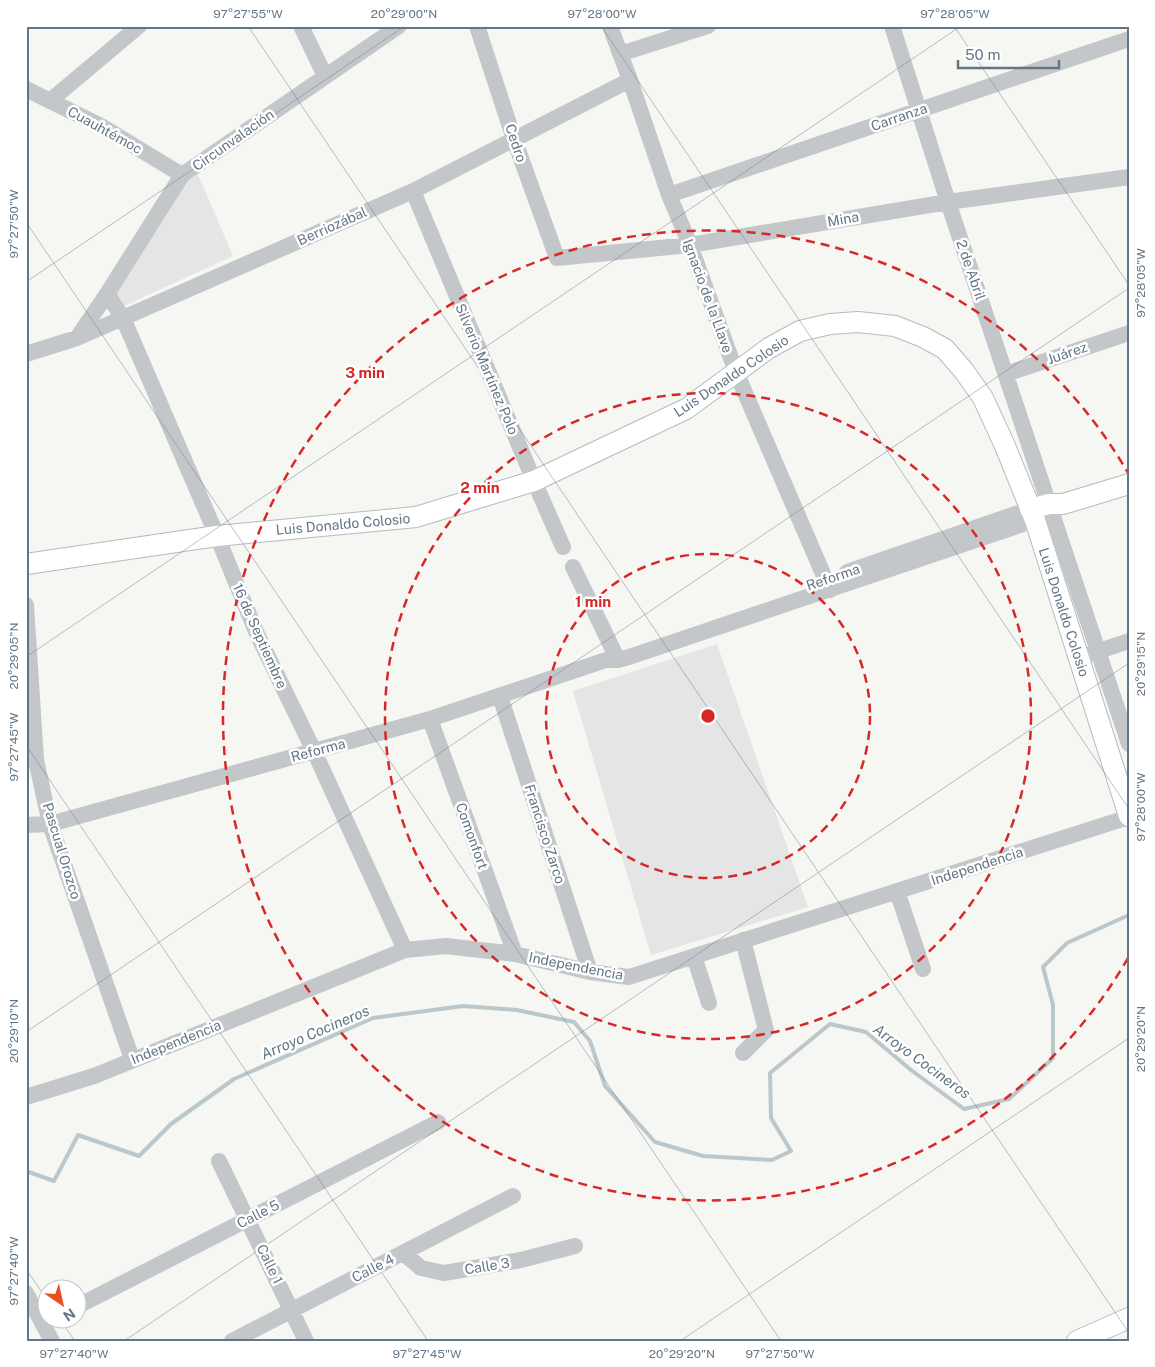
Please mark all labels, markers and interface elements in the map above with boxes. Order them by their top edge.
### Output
text: 97°27'55"W [213,7,283,21]
text: 20°29'00"N [371,7,437,21]
text: 97°28'00"W [567,7,637,21]
text: 97°28'05"W [920,7,990,21]
scale bar [958,38,1059,70]
text: 50 m [965,46,1000,63]
street label: Carranza [869,100,929,134]
street label: Cuauhtémoc [65,103,145,157]
street label: Circunvalación [189,106,277,174]
street label: Cedro [502,122,530,164]
text: 97°27'50"W [7,189,21,258]
street label: Berriozábal [295,204,369,248]
street label: Mina [826,208,860,230]
street label: Ignacio de la Llave [680,237,736,355]
street label: 2 de Abril [953,238,989,302]
text: 97°28'05"W [1134,248,1148,318]
street label: Silverio Martínez Polo [452,301,522,437]
street label: Luis Donaldo Colosio [671,332,791,420]
street label: Juárez [1045,339,1089,367]
text: 3 min [345,364,385,381]
text: 2 min [460,479,500,496]
street label: Luis Donaldo Colosio [275,510,411,538]
street label: Luis Donaldo Colosio [1036,545,1092,679]
street label: Reforma [804,560,862,594]
street label: 16 de Septiembre [230,581,290,691]
text: 1 min [575,593,611,610]
text: 20°29'05"N [7,623,21,689]
text: 20°29'15"N [1134,632,1148,696]
centre of rings [699,707,717,725]
text: 97°27'45"W [7,712,21,782]
street label: Reforma [289,735,347,765]
text: 97°28'00"W [1134,772,1148,842]
street label: Francisco Zarco [521,782,569,886]
street label: Pascual Orozco [40,801,84,901]
street label: Comonfort [453,801,491,871]
street label: Independencia [929,844,1025,888]
street label: Independencia [527,949,625,983]
text: 20°29'10"N [7,999,21,1063]
water label: Arroyo Cocineros [258,1002,372,1062]
text: 20°29'20"N [1134,1006,1148,1072]
street label: Independencia [129,1017,223,1067]
water label: Arroyo Cocineros [870,1020,974,1102]
street label: Calle 5 [234,1197,282,1231]
text: 97°27'40"W [7,1236,21,1305]
street label: Calle 1 [254,1242,286,1286]
street label: Calle 4 [349,1251,397,1285]
street label: Calle 3 [463,1255,511,1277]
north arrow [38,1280,88,1330]
text: N [60,1305,78,1324]
text: 97°27'40"W [40,1347,109,1361]
text: 97°27'45"W [392,1347,462,1361]
text: 20°29'20"N [649,1347,715,1361]
text: 97°27'50"W [746,1347,815,1361]

